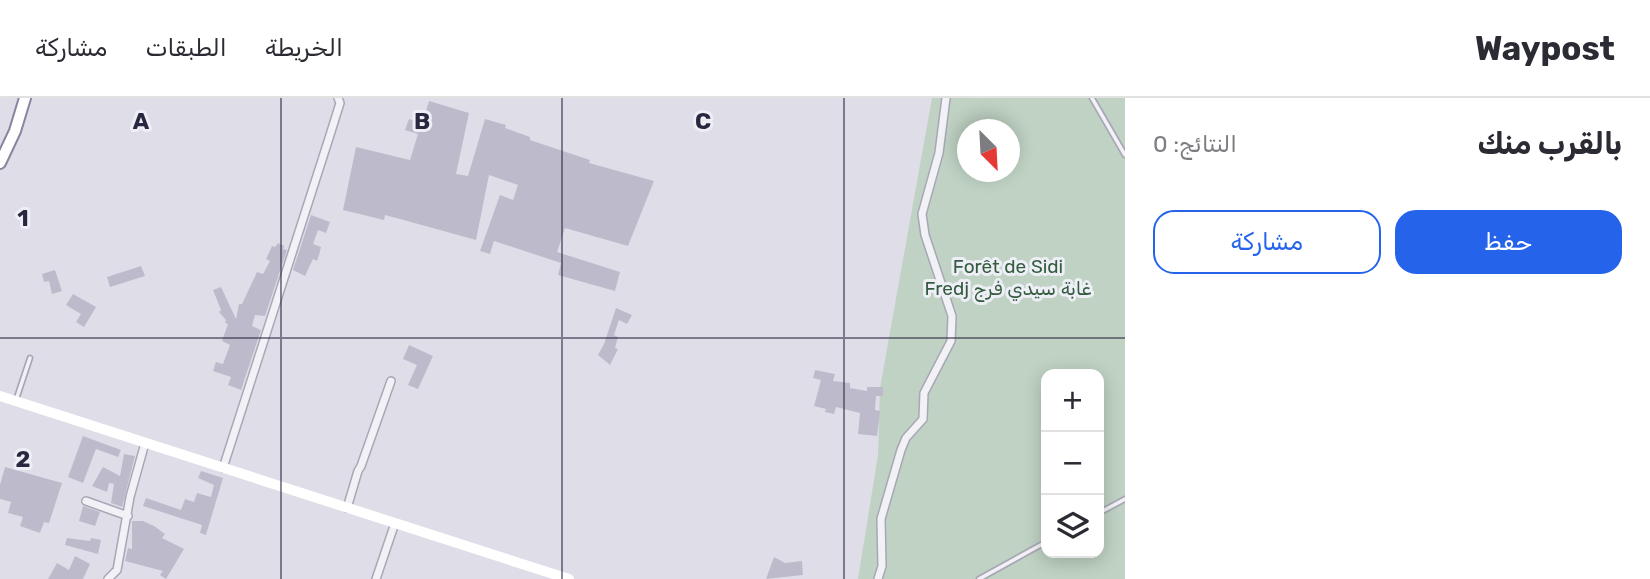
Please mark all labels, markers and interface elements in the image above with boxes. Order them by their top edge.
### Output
text: Waypost [1475,29,1615,68]
text: مشاركة [35,34,107,62]
text: الطبقات [145,34,227,62]
text: الخريطة [265,34,343,62]
text: A [133,107,150,135]
text: B [414,107,430,135]
text: C [695,107,711,135]
north arrow [957,119,1020,182]
text: بالقرب منك [1477,126,1622,162]
text: النتائج: 0 [1153,130,1237,158]
text: 1 [17,204,29,232]
button: مشاركة [1153,210,1381,274]
button: حفظ [1395,210,1622,274]
park label: Forêt de Sidi Fredj غابة سيدي فرج [924,255,1092,302]
map controls [1041,369,1104,558]
button: + [1041,369,1104,432]
button: − [1041,432,1104,495]
text: 2 [16,445,30,473]
button: layers [1041,495,1104,558]

